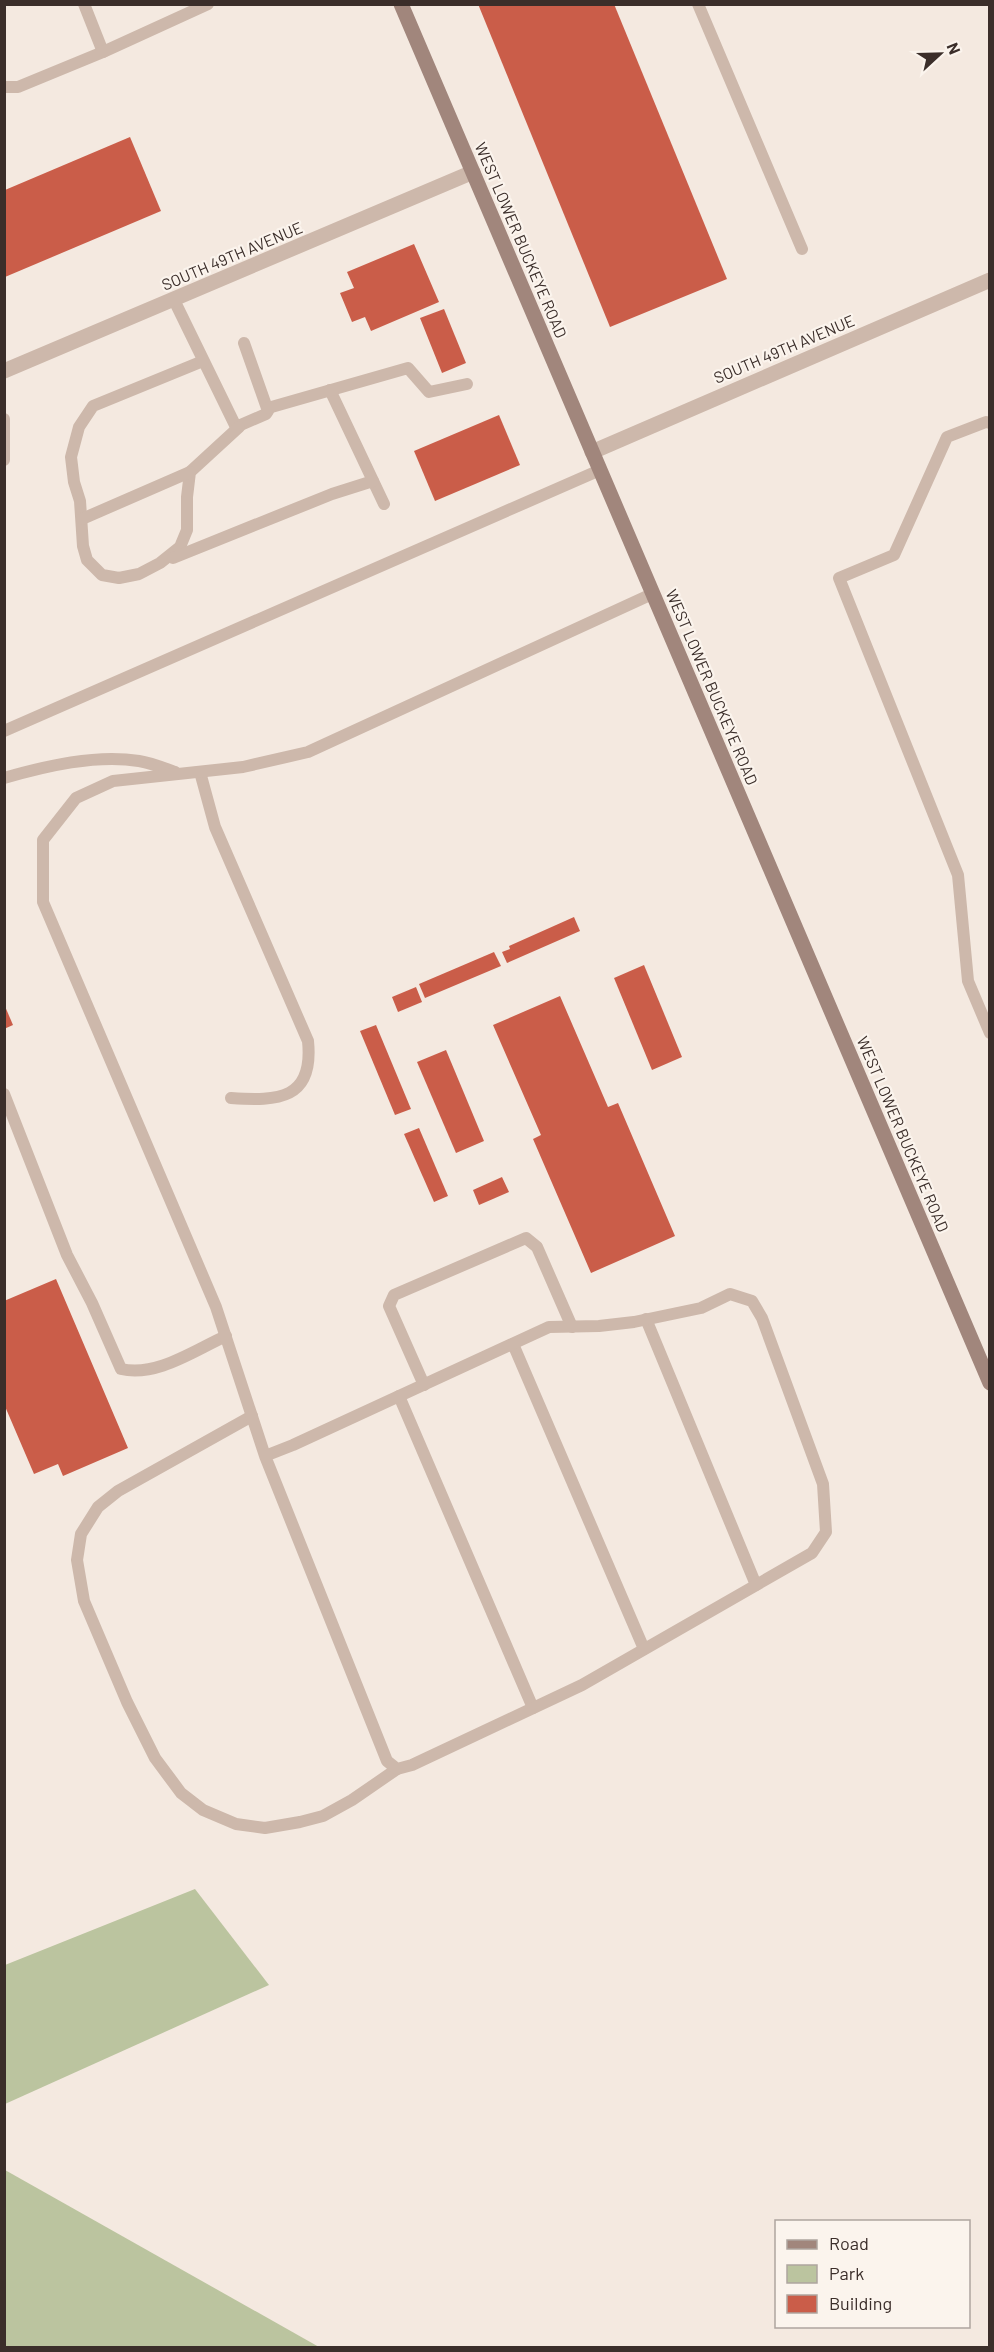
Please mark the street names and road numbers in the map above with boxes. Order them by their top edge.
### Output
street label: WEST LOWER BUCKEYE ROAD [472,139,571,340]
street label: SOUTH 49TH AVENUE [159,217,305,294]
street label: SOUTH 49TH AVENUE [711,310,857,387]
street label: WEST LOWER BUCKEYE ROAD [663,586,762,787]
street label: WEST LOWER BUCKEYE ROAD [854,1033,953,1234]

